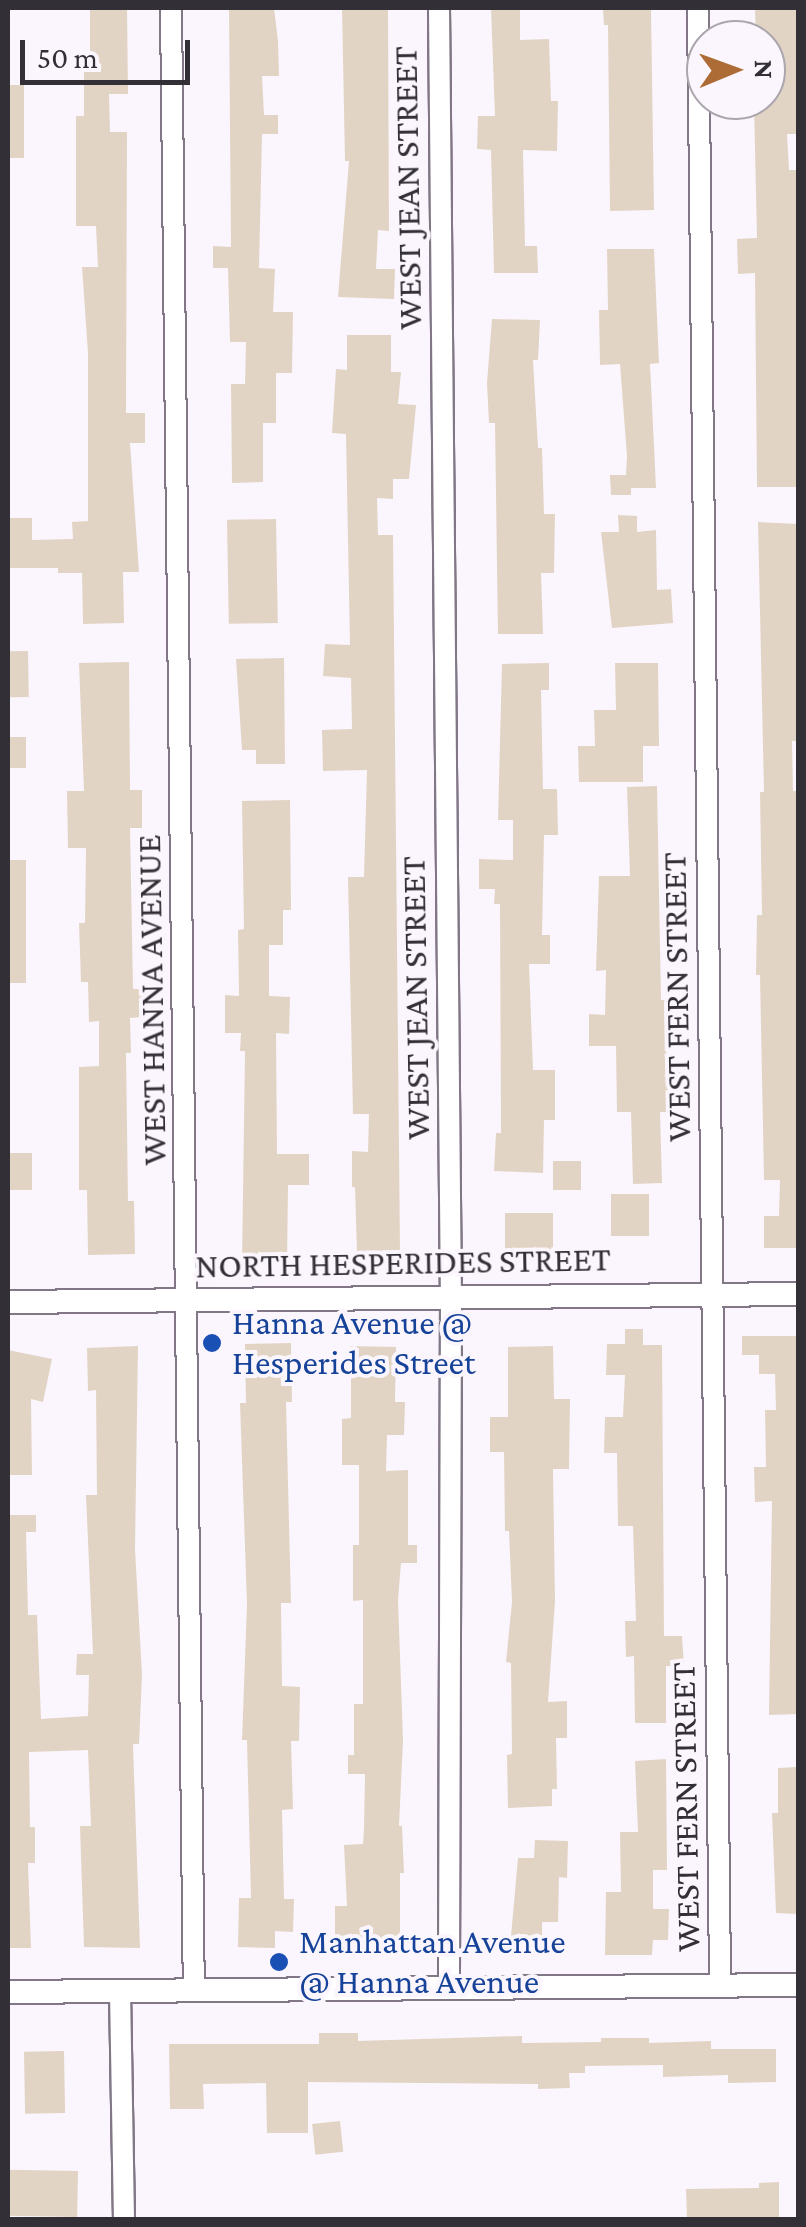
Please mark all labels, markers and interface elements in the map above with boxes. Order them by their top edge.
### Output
scale bar [25,20,195,82]
north arrow [686,20,786,120]
text: 50 m [37,41,98,74]
street label: WEST JEAN STREET [385,46,431,330]
text: N [749,60,780,79]
street label: WEST HANNA AVENUE [128,834,176,1166]
street label: WEST FERN STREET [653,852,701,1142]
street label: WEST JEAN STREET [393,856,439,1140]
street label: NORTH HESPERIDES STREET [195,1238,611,1288]
place label: Hanna Avenue @ Hesperides Street [232,1302,476,1384]
marker: Hanna Avenue @ Hesperides Street [201,1332,223,1354]
street label: WEST FERN STREET [662,1662,710,1952]
place label: Manhattan Avenue @ Hanna Avenue [299,1921,566,2003]
marker: Manhattan Avenue @ Hanna Avenue [268,1951,290,1973]

